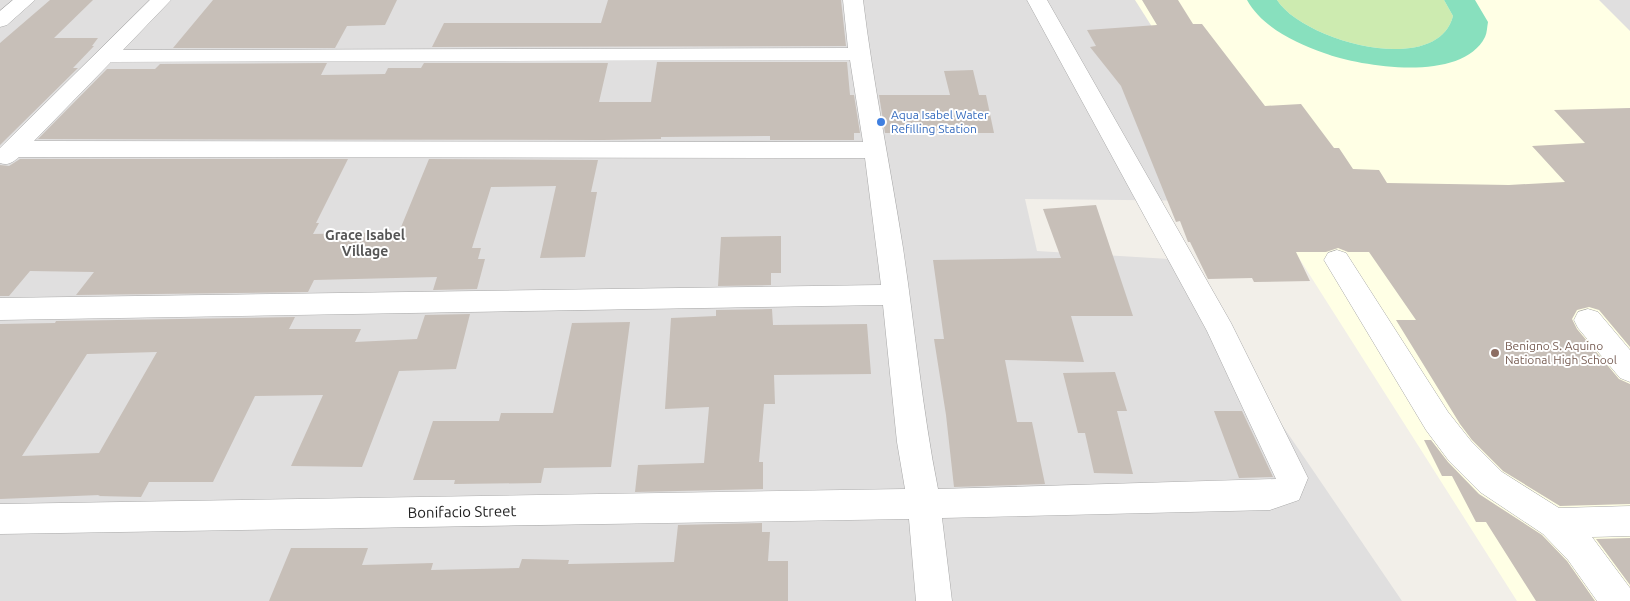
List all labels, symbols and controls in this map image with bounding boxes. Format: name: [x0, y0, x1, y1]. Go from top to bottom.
place label: Aqua Isabel Water Refilling Station: [891, 108, 989, 135]
marker: Aqua Isabel Water Refilling Station: [875, 116, 887, 128]
district label: Grace Isabel Village: [325, 227, 405, 259]
place label: Benigno S. Aquino National High School: [1505, 339, 1617, 366]
marker: Benigno S. Aquino National High School: [1489, 347, 1501, 359]
street label: Bonifacio Street: [408, 502, 517, 521]

